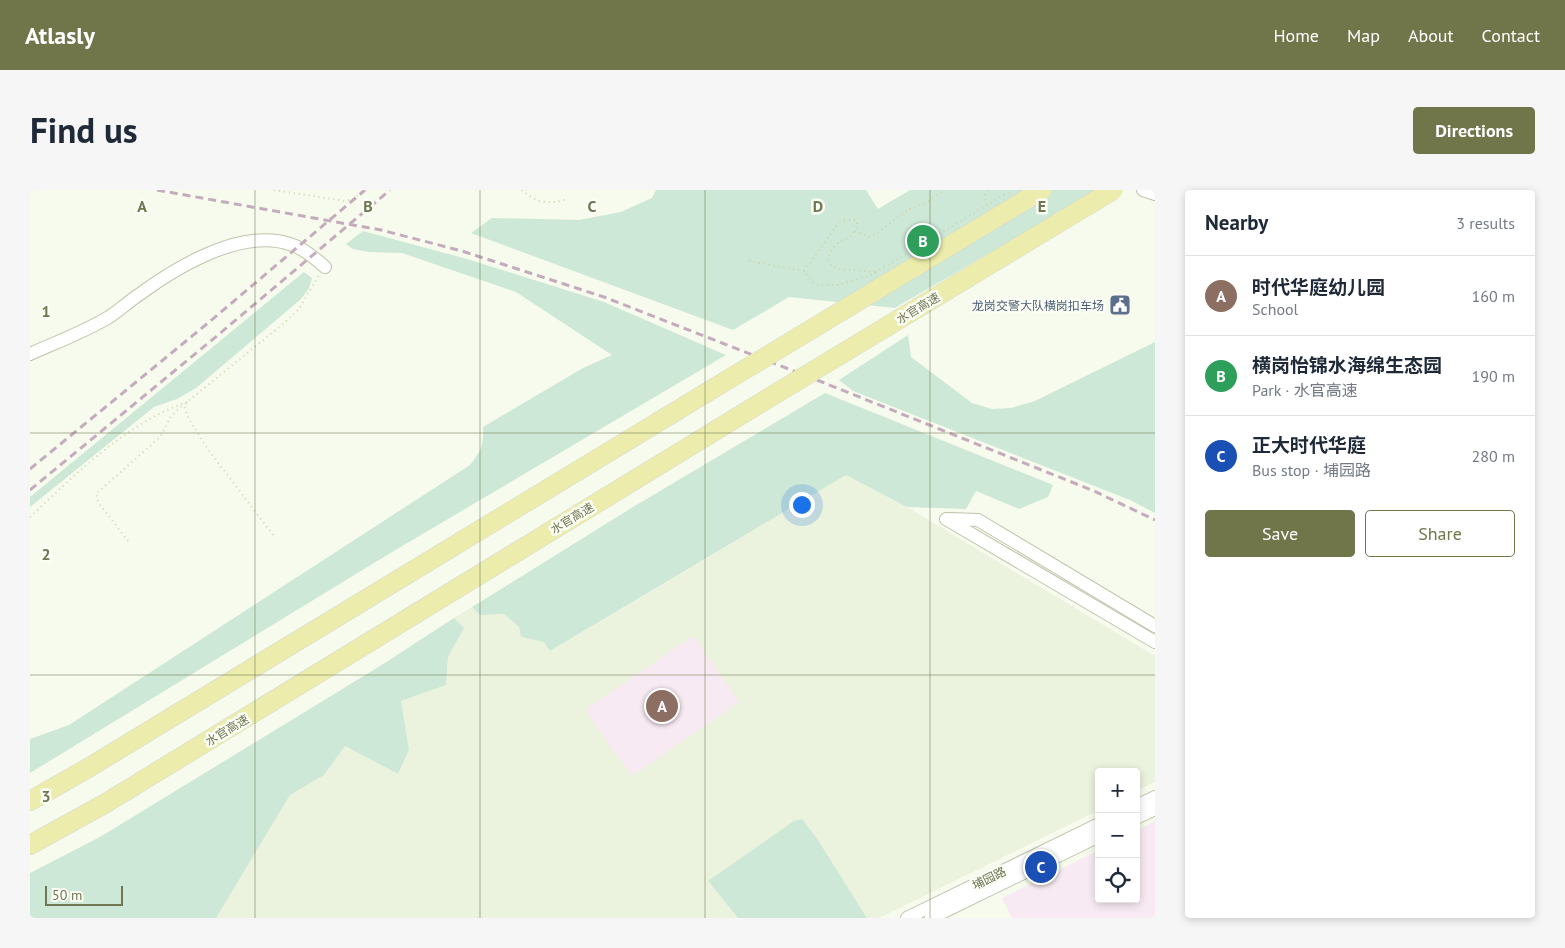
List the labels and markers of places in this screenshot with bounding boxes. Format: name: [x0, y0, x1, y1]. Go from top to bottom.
pin: B: [907, 222, 939, 260]
public building icon: 龙岗交警大队横岗扣车场: [1108, 293, 1132, 317]
place label: 龙岗交警大队横岗扣车场: [972, 298, 1104, 313]
pin: A: [646, 687, 678, 725]
pin: C: [1025, 848, 1057, 886]

